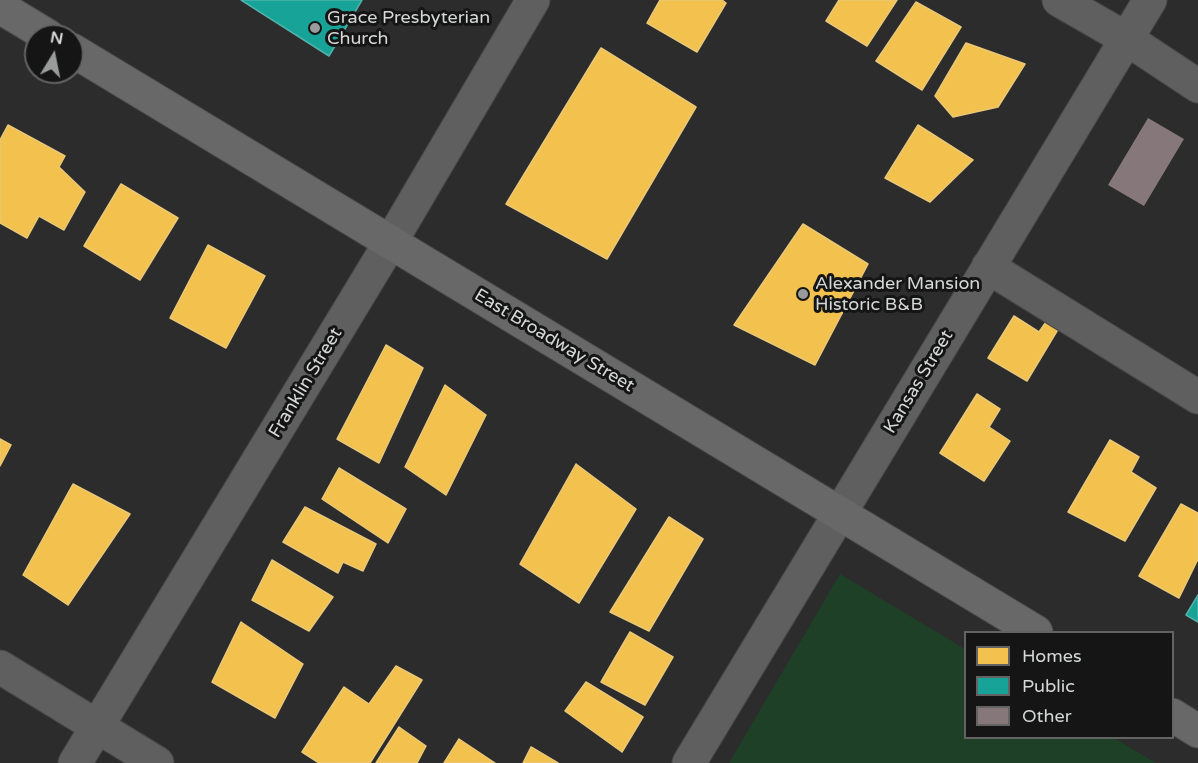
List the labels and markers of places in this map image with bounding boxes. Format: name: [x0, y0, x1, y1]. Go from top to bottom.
place label: Grace Presbyterian Church: [327, 7, 490, 50]
marker: Grace Presbyterian Church: [308, 21, 322, 35]
place label: Alexander Mansion Historic B&B: [815, 273, 980, 316]
marker: Alexander Mansion Historic B&B: [796, 287, 810, 301]

